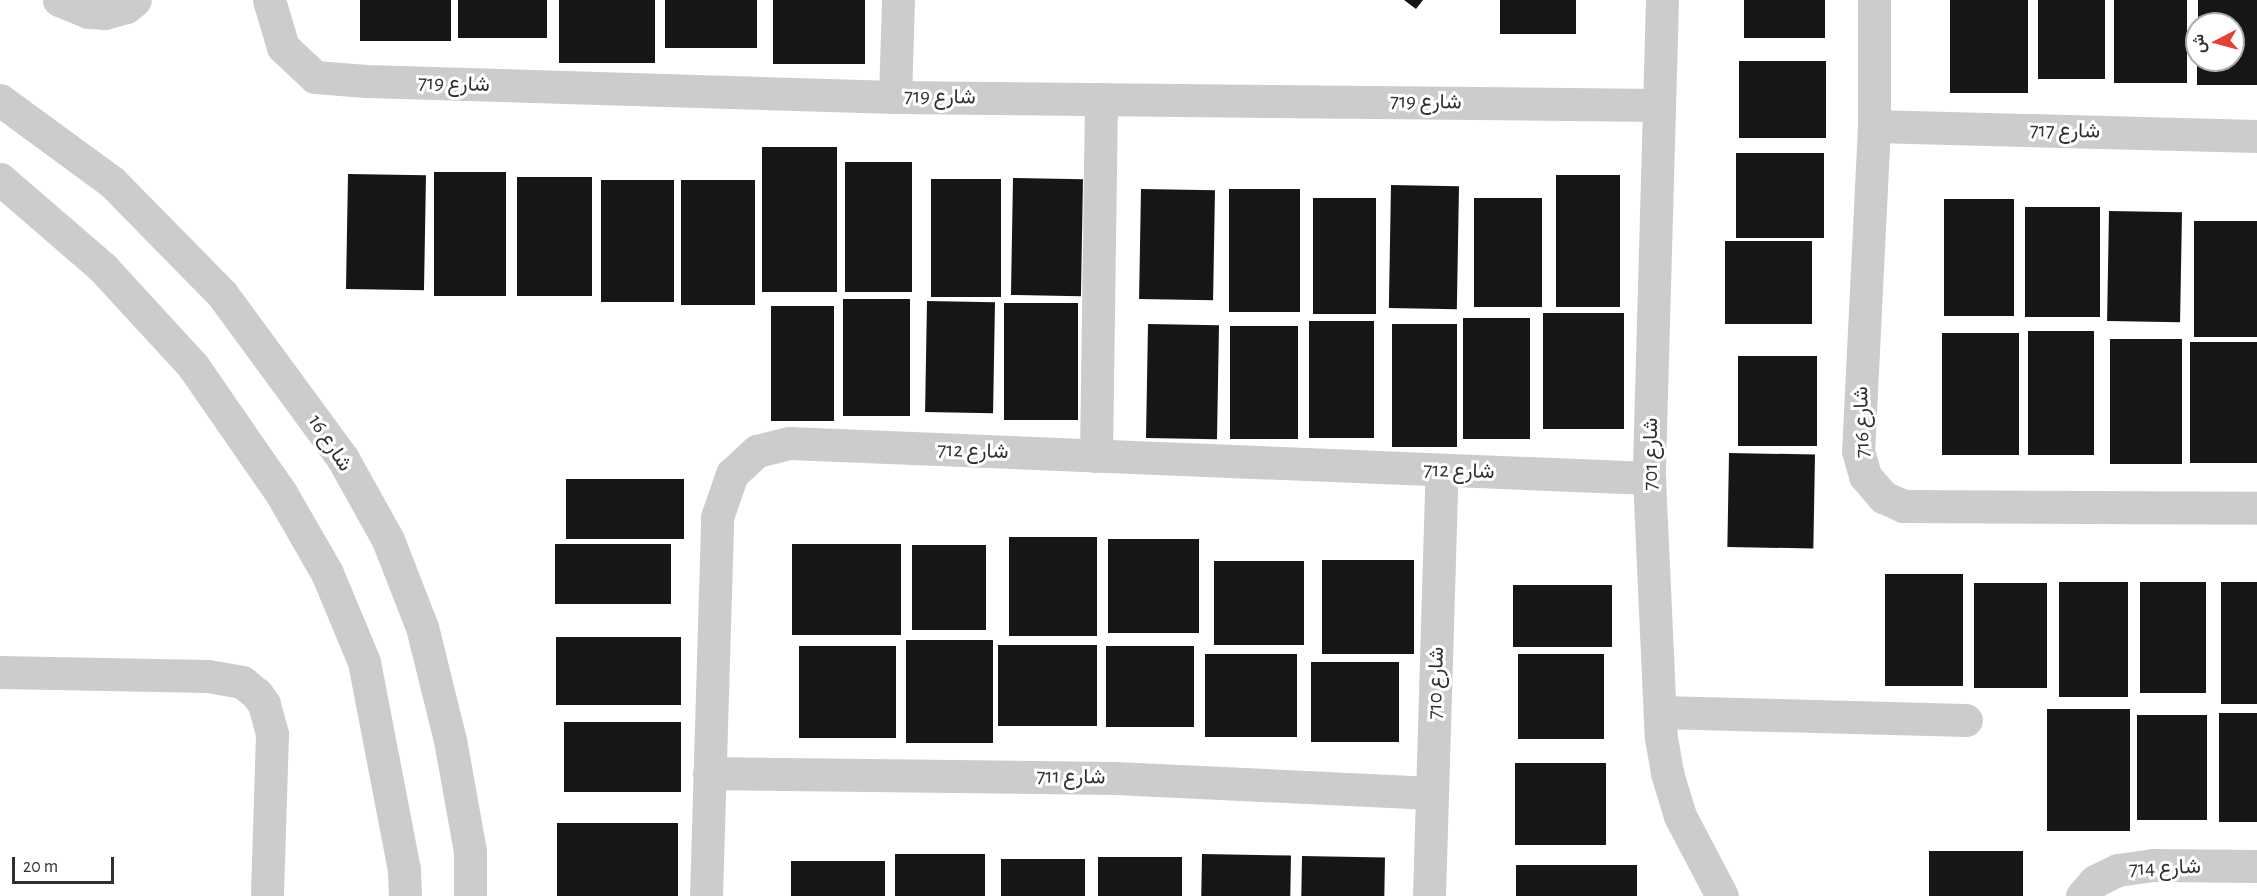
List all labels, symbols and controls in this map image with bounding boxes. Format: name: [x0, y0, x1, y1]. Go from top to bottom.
north arrow: [2185, 12, 2245, 72]
text: ش: [2190, 33, 2208, 54]
street label: شارع 719: [418, 70, 490, 98]
street label: شارع 719: [904, 84, 976, 110]
street label: شارع 719: [1390, 89, 1462, 115]
street label: شارع 717: [2030, 118, 2100, 144]
street label: شارع 716: [1849, 386, 1875, 458]
street label: شارع 16: [302, 410, 358, 476]
street label: شارع 701: [1638, 418, 1664, 490]
street label: شارع 712: [937, 437, 1009, 465]
street label: شارع 712: [1423, 457, 1495, 485]
street label: شارع 710: [1422, 646, 1450, 720]
street label: شارع 711: [1036, 764, 1106, 790]
scale bar: [15, 845, 117, 883]
street label: شارع 714: [2129, 854, 2201, 882]
text: 20 m: [23, 858, 58, 876]

